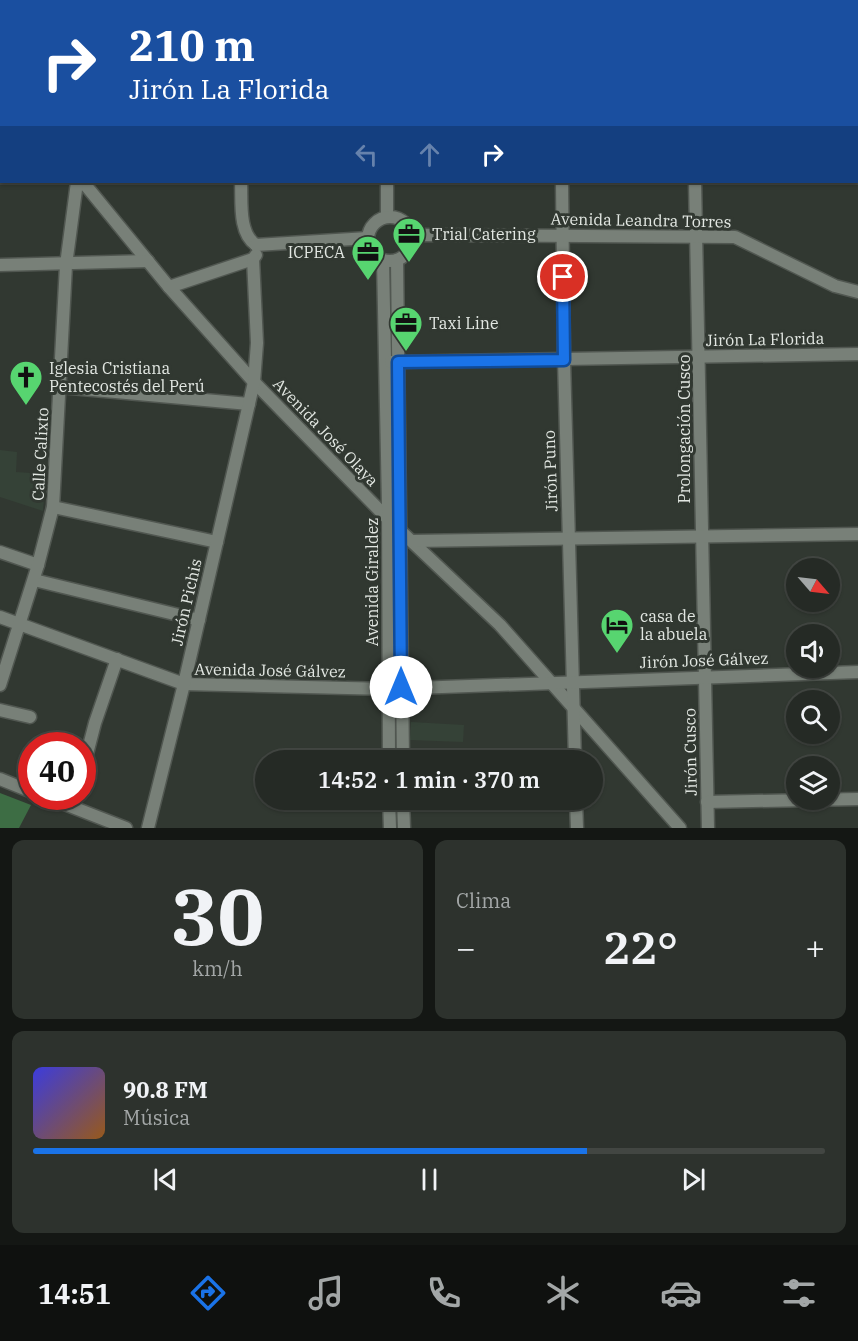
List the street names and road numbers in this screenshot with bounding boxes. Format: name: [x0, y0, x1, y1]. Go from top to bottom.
street label: Avenida Leandra Torres: [550, 208, 732, 232]
street label: Jirón La Florida: [705, 328, 825, 350]
street label: Prolongación Cusco: [674, 355, 694, 503]
street label: Avenida José Olaya: [269, 374, 383, 491]
street label: Calle Calixto: [28, 407, 52, 501]
street label: Jirón Puno: [539, 430, 561, 512]
street label: Avenida Giraldez: [362, 518, 382, 646]
street label: Jirón Pichis: [166, 557, 206, 647]
street label: Jirón José Gálvez: [639, 648, 769, 672]
street label: Avenida José Gálvez: [194, 659, 346, 681]
street label: Jirón Cusco: [679, 708, 701, 796]

